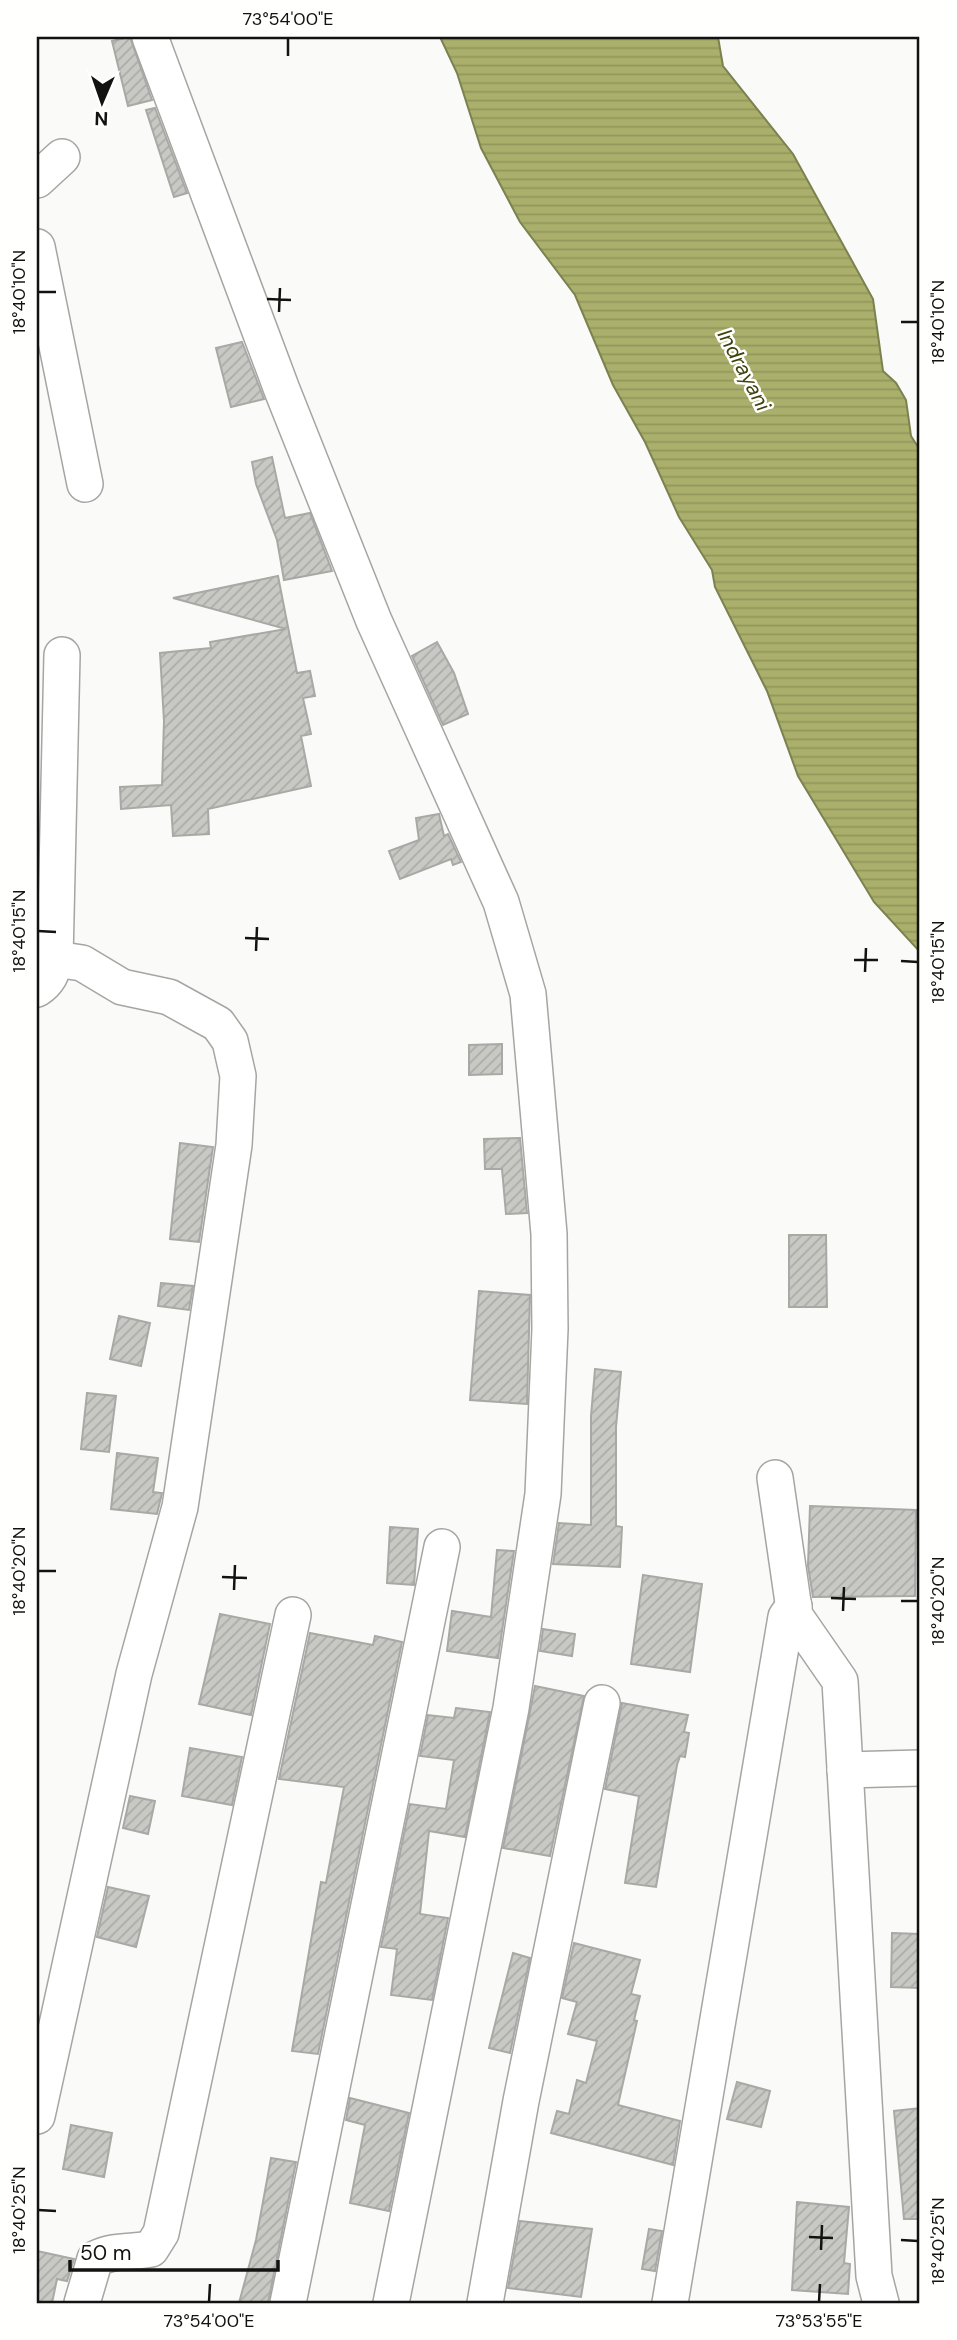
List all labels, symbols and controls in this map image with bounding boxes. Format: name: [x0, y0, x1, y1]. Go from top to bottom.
text: 73°54'00"E: [243, 7, 333, 31]
north arrow: [66, 66, 136, 136]
text: N: [94, 106, 109, 131]
text: 18°40'10"N: [7, 250, 31, 334]
text: 18°40'10"N: [926, 280, 950, 364]
water label: Indrayani: [711, 324, 778, 417]
text: 18°40'15"N: [7, 890, 31, 972]
text: 18°40'15"N: [926, 921, 950, 1003]
text: 18°40'20"N: [7, 1526, 31, 1616]
text: 18°40'20"N: [926, 1556, 950, 1646]
text: 18°40'25"N: [7, 2166, 31, 2254]
text: 18°40'25"N: [926, 2197, 950, 2285]
scale bar: [70, 2228, 278, 2272]
text: 50 m: [80, 2239, 131, 2267]
text: 73°54'00"E: [164, 2309, 254, 2333]
text: 73°53'55"E: [776, 2309, 862, 2333]

